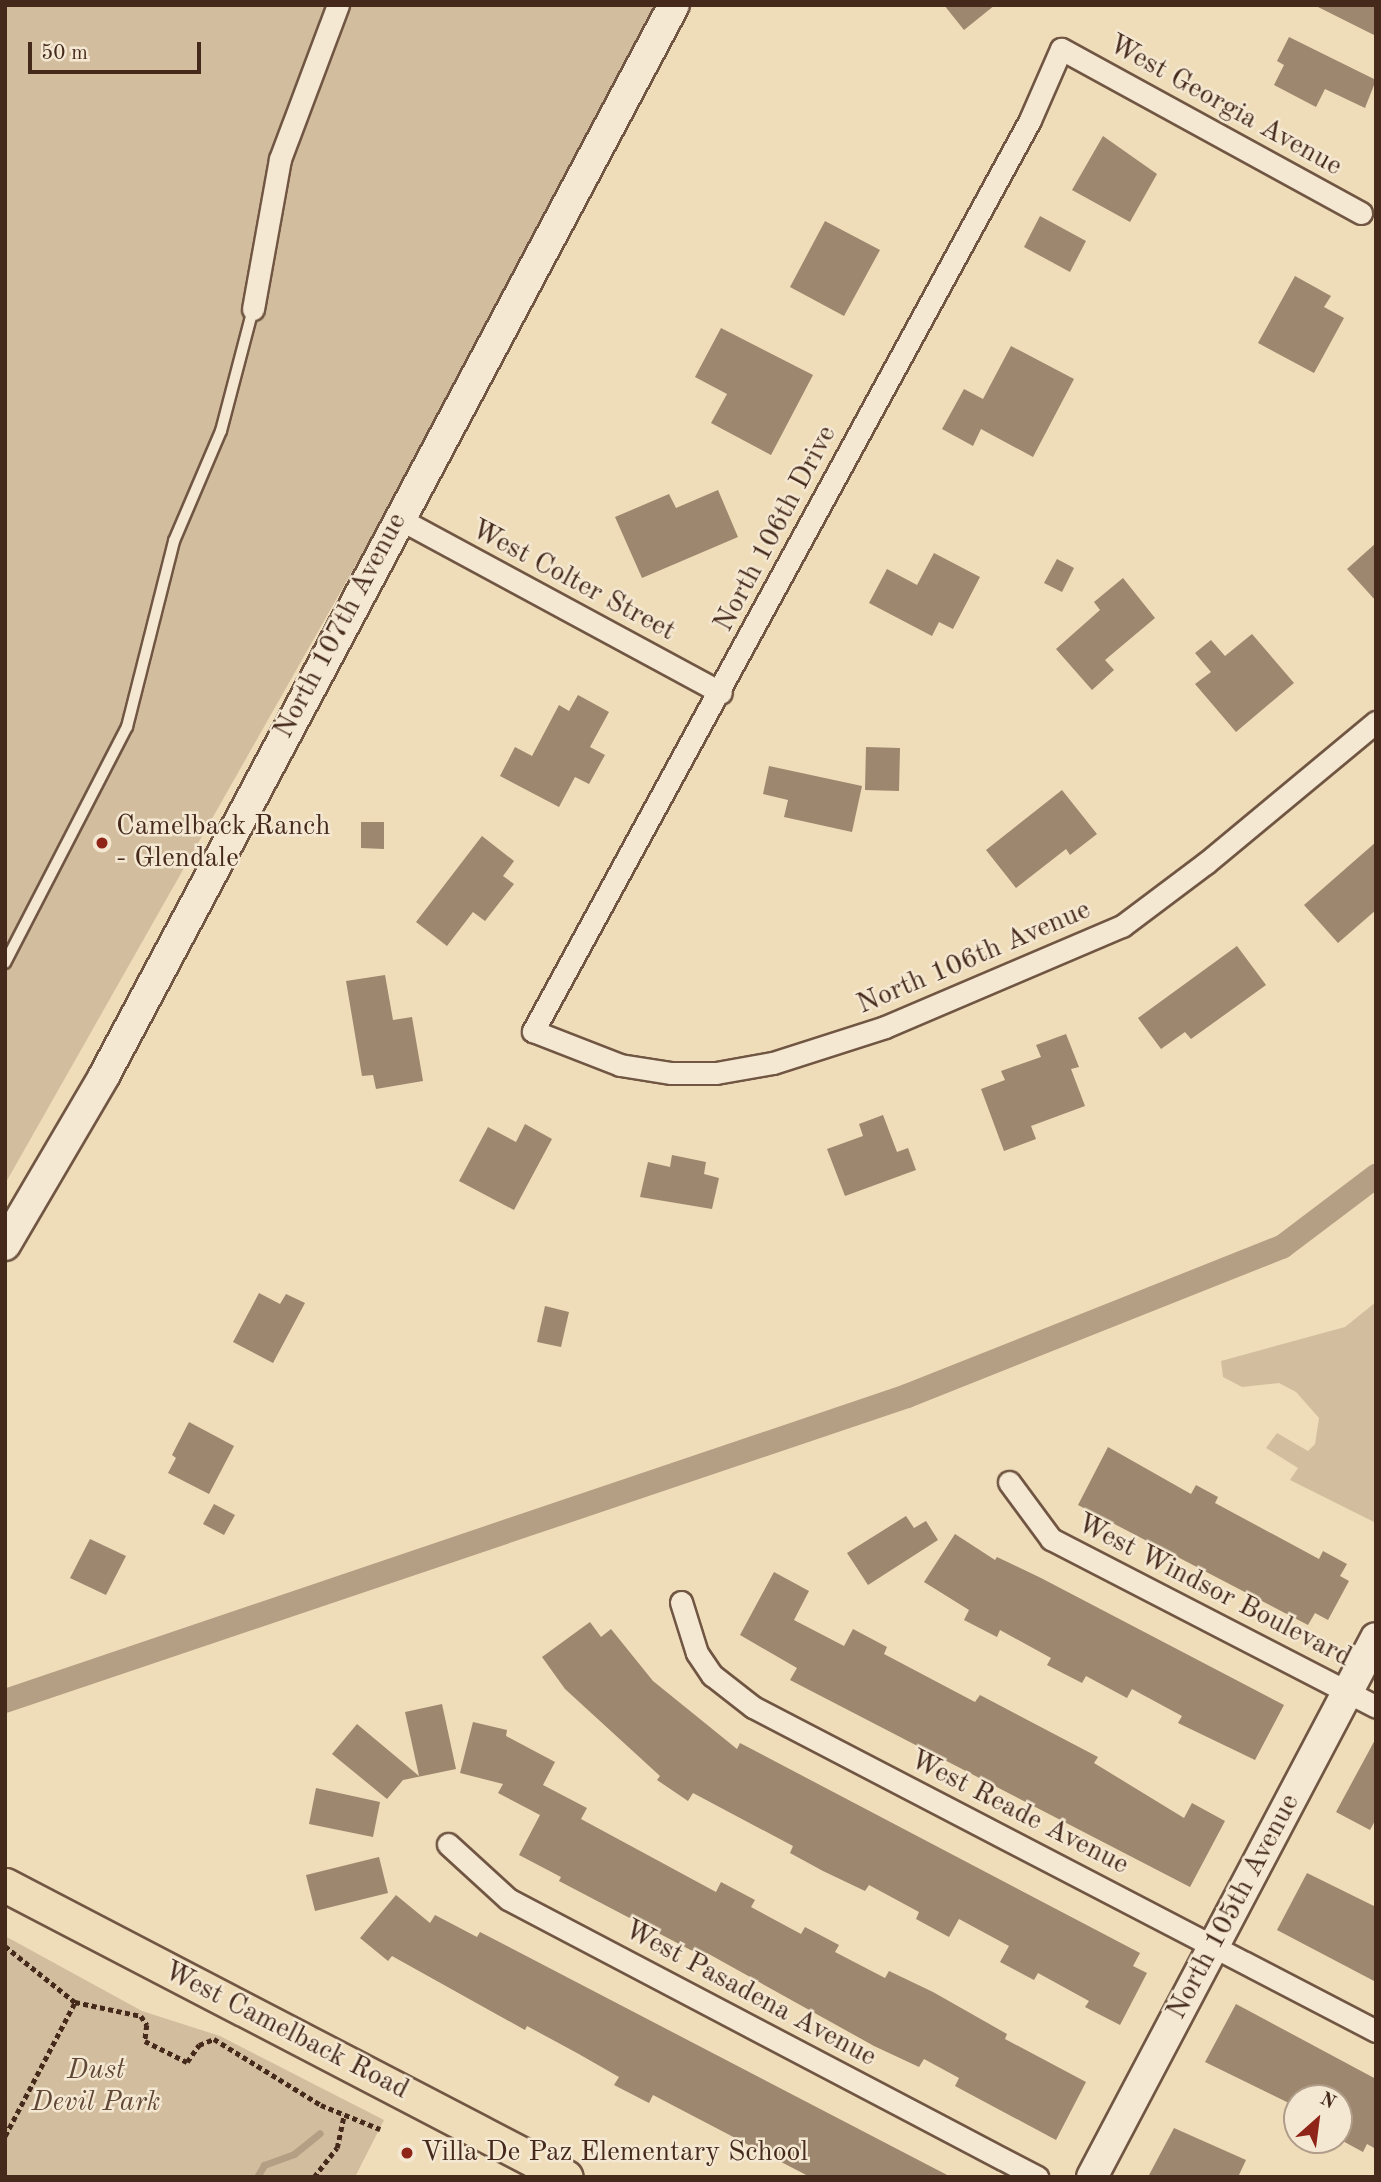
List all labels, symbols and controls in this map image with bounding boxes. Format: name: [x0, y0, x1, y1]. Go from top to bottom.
scale bar: [32, 28, 205, 72]
street label: West Georgia Avenue: [1102, 28, 1348, 184]
text: 50 m: [41, 43, 88, 64]
street label: North 106th Drive: [707, 420, 845, 638]
street label: North 107th Avenue: [267, 508, 415, 744]
street label: West Colter Street: [465, 513, 681, 649]
place label: Camelback Ranch - Glendale: [116, 810, 330, 876]
marker: Camelback Ranch - Glendale: [94, 835, 110, 851]
street label: North 106th Avenue: [852, 894, 1096, 1022]
street label: West Windsor Boulevard: [1071, 1507, 1357, 1675]
street label: West Reade Avenue: [904, 1743, 1134, 1883]
street label: North 105th Avenue: [1160, 1789, 1308, 2025]
street label: West Pasadena Avenue: [618, 1913, 882, 2075]
street label: West Camelback Road: [158, 1955, 414, 2107]
park label: Dust Devil Park: [32, 2054, 160, 2120]
north arrow: [1283, 2084, 1353, 2154]
text: N: [1316, 2090, 1338, 2114]
place label: Villa De Paz Elementary School: [421, 2136, 808, 2170]
marker: Villa De Paz Elementary School: [399, 2145, 415, 2161]

